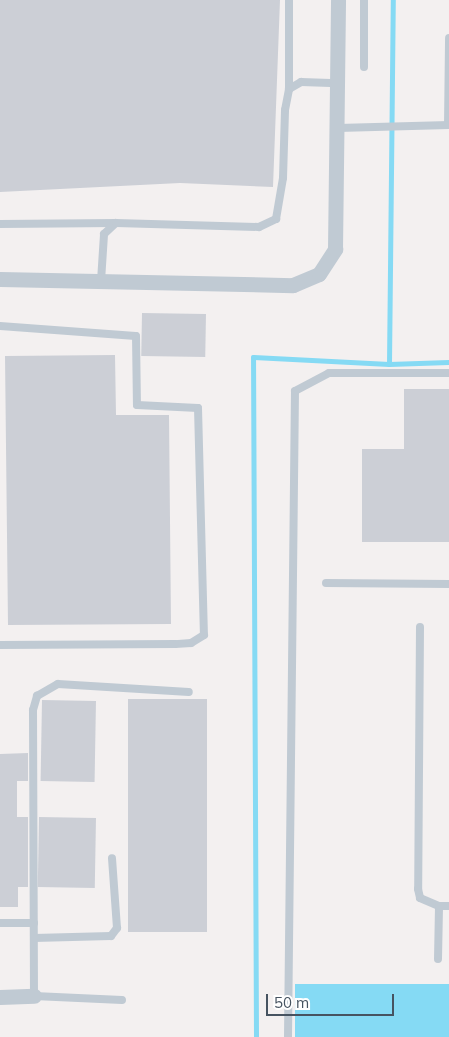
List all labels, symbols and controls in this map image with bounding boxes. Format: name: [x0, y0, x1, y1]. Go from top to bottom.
scale bar: [269, 984, 396, 1016]
text: 50 m: [274, 993, 309, 1012]

